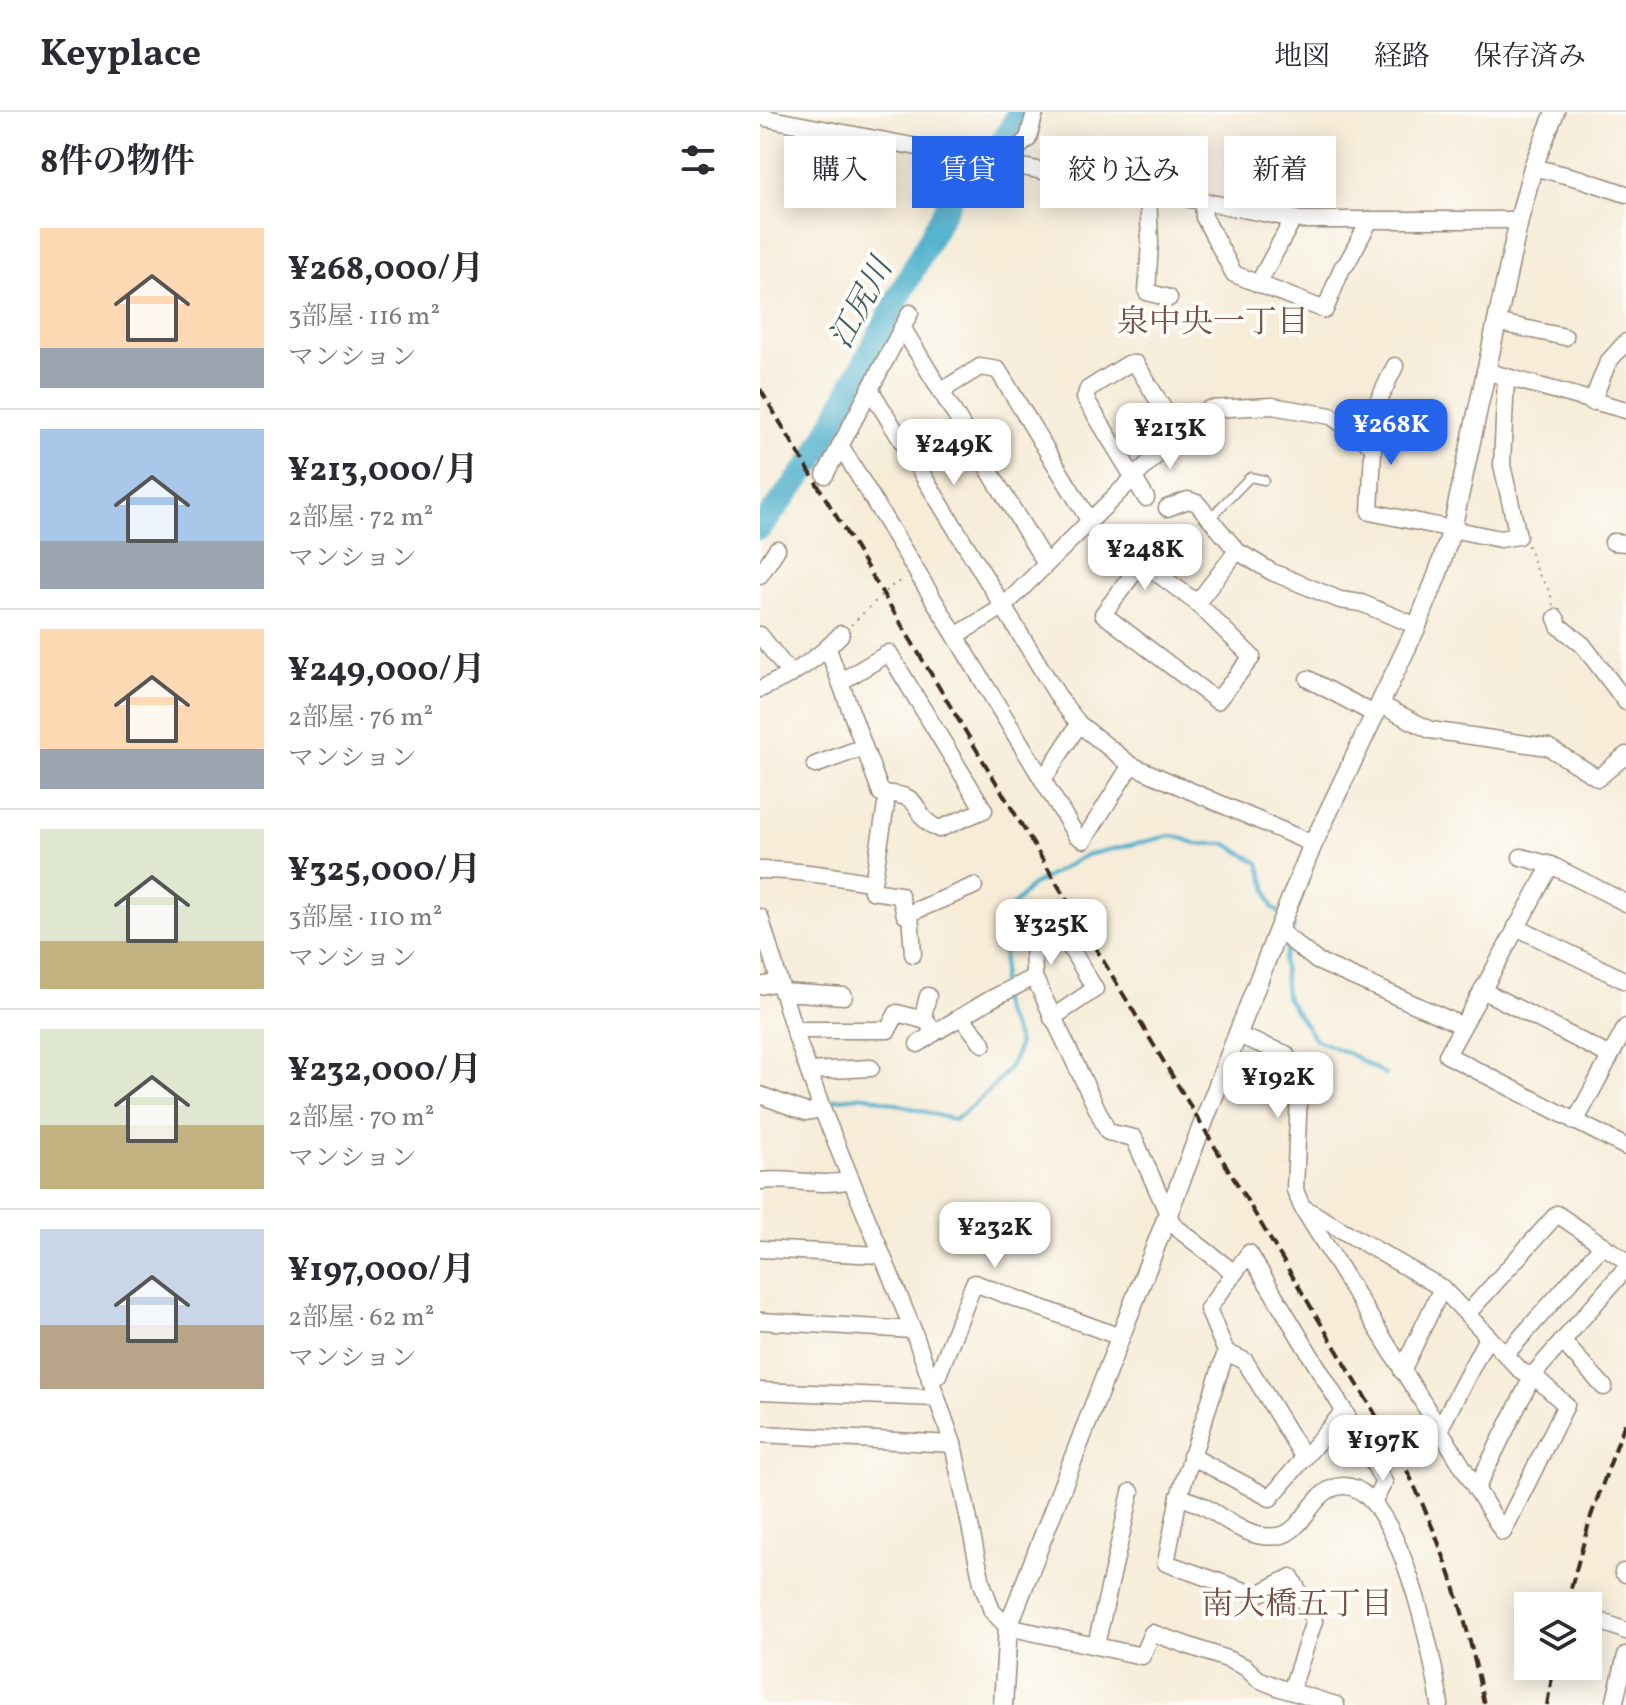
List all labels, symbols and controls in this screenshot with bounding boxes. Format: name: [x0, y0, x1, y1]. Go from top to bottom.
text: Keyplace: [40, 29, 201, 82]
text: 地図: [1274, 38, 1330, 77]
text: 経路: [1374, 38, 1430, 77]
text: 保存済み: [1474, 38, 1586, 77]
chip: 購入: [784, 136, 896, 208]
chip: 賃貸: [912, 136, 1024, 208]
chip: 絞り込み: [1040, 136, 1208, 208]
chip: 新着: [1224, 136, 1336, 208]
icon: filters: [676, 138, 720, 182]
text: 8件の物件: [40, 140, 195, 187]
text: ¥268,000/月: [288, 247, 484, 294]
water label: 江尻川: [821, 249, 906, 357]
icon: home: [104, 260, 200, 356]
text: 3部屋 · 116 m²: [288, 299, 440, 335]
district label: 泉中央一丁目: [1117, 302, 1309, 346]
text: マンション: [288, 340, 417, 376]
pin: ¥268K: [1335, 399, 1447, 467]
pin: ¥213K: [1114, 403, 1226, 471]
text: ¥268K: [1352, 407, 1430, 443]
text: ¥213K: [1134, 411, 1206, 447]
pin: ¥249K: [898, 419, 1010, 487]
text: ¥249K: [915, 427, 993, 463]
text: ¥213,000/月: [288, 448, 479, 495]
icon: home: [104, 461, 200, 557]
text: 2部屋 · 72 m²: [288, 500, 433, 536]
pin: ¥248K: [1089, 524, 1201, 592]
text: ¥248K: [1106, 532, 1184, 568]
text: マンション: [288, 541, 417, 577]
text: ¥249,000/月: [288, 648, 486, 695]
icon: home: [104, 661, 200, 757]
text: 2部屋 · 76 m²: [288, 700, 433, 736]
text: マンション: [288, 741, 417, 777]
text: ¥325,000/月: [288, 848, 481, 895]
icon: home: [104, 861, 200, 957]
pin: ¥325K: [995, 899, 1107, 967]
text: 3部屋 · 110 m²: [288, 900, 442, 936]
text: ¥325K: [1014, 907, 1088, 943]
text: マンション: [288, 941, 417, 977]
text: ¥232,000/月: [288, 1048, 482, 1095]
pin: ¥192K: [1222, 1052, 1334, 1120]
text: ¥192K: [1241, 1060, 1315, 1096]
icon: home: [104, 1061, 200, 1157]
text: 2部屋 · 70 m²: [288, 1100, 434, 1136]
text: マンション: [288, 1141, 417, 1177]
pin: ¥232K: [939, 1202, 1051, 1270]
text: ¥232K: [957, 1210, 1033, 1246]
text: ¥197,000/月: [288, 1248, 475, 1295]
icon: home: [104, 1261, 200, 1357]
text: 2部屋 · 62 m²: [288, 1300, 434, 1336]
text: マンション: [288, 1341, 417, 1377]
pin: ¥197K: [1327, 1415, 1439, 1483]
text: ¥197K: [1347, 1423, 1419, 1459]
district label: 南大橋五丁目: [1201, 1584, 1393, 1628]
map controls: [1514, 1592, 1602, 1680]
button: layers: [1514, 1592, 1602, 1680]

